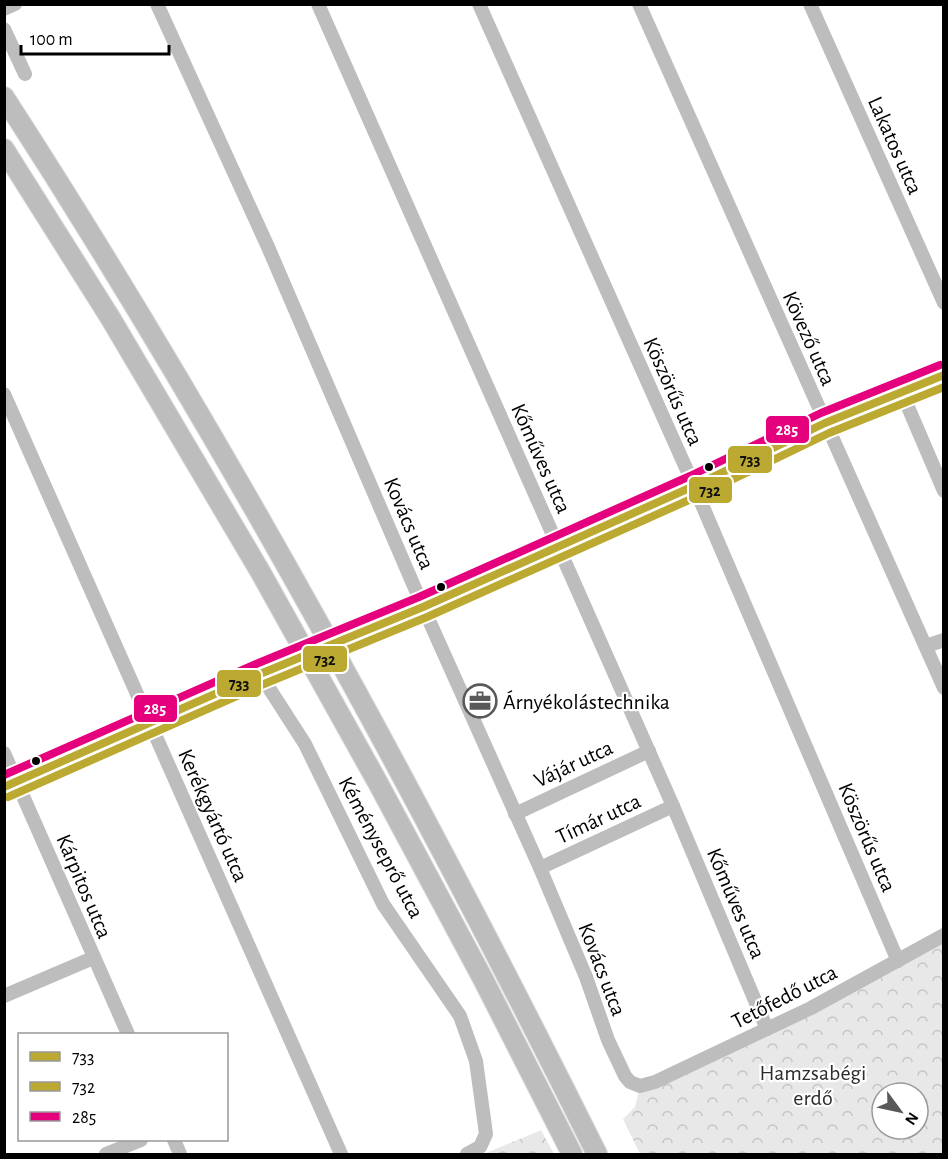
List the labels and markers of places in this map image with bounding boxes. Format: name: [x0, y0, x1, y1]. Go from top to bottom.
unlabelled marker: [703, 461, 715, 473]
unlabelled marker: [435, 581, 447, 593]
office icon: Árnyékolástechnika: [462, 683, 498, 719]
place label: Árnyékolástechnika: [503, 690, 670, 713]
unlabelled marker: [30, 755, 42, 767]

